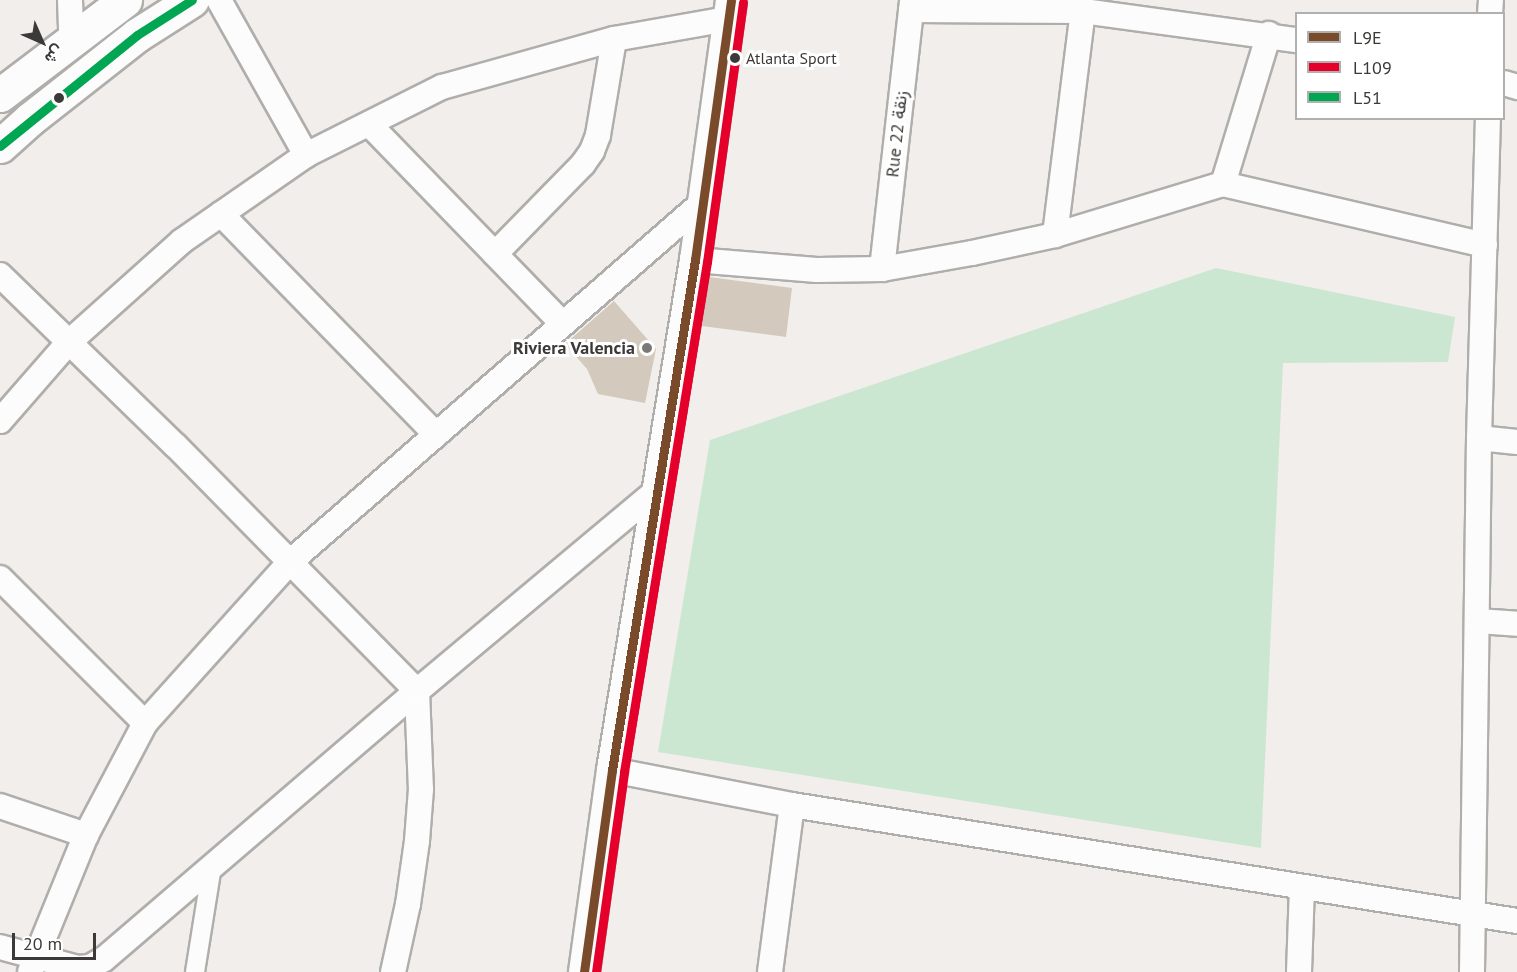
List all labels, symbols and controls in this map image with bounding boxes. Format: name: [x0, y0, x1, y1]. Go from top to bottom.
north arrow: [12, 12, 72, 72]
legend: [1295, 12, 1505, 120]
text: L9E: [1353, 26, 1382, 49]
text: ش: [41, 41, 69, 69]
place label: Atlanta Sport: [746, 48, 837, 68]
marker: Atlanta Sport: [729, 52, 741, 64]
text: L109: [1353, 56, 1392, 79]
text: L51: [1353, 86, 1382, 109]
street label: Rue 22 زنقة: [882, 90, 912, 178]
unlabelled marker: [53, 92, 65, 104]
place label: Riviera Valencia: [512, 337, 635, 359]
marker: Riviera Valencia: [640, 341, 654, 355]
scale bar: [15, 921, 99, 959]
text: 20 m: [23, 932, 62, 955]

